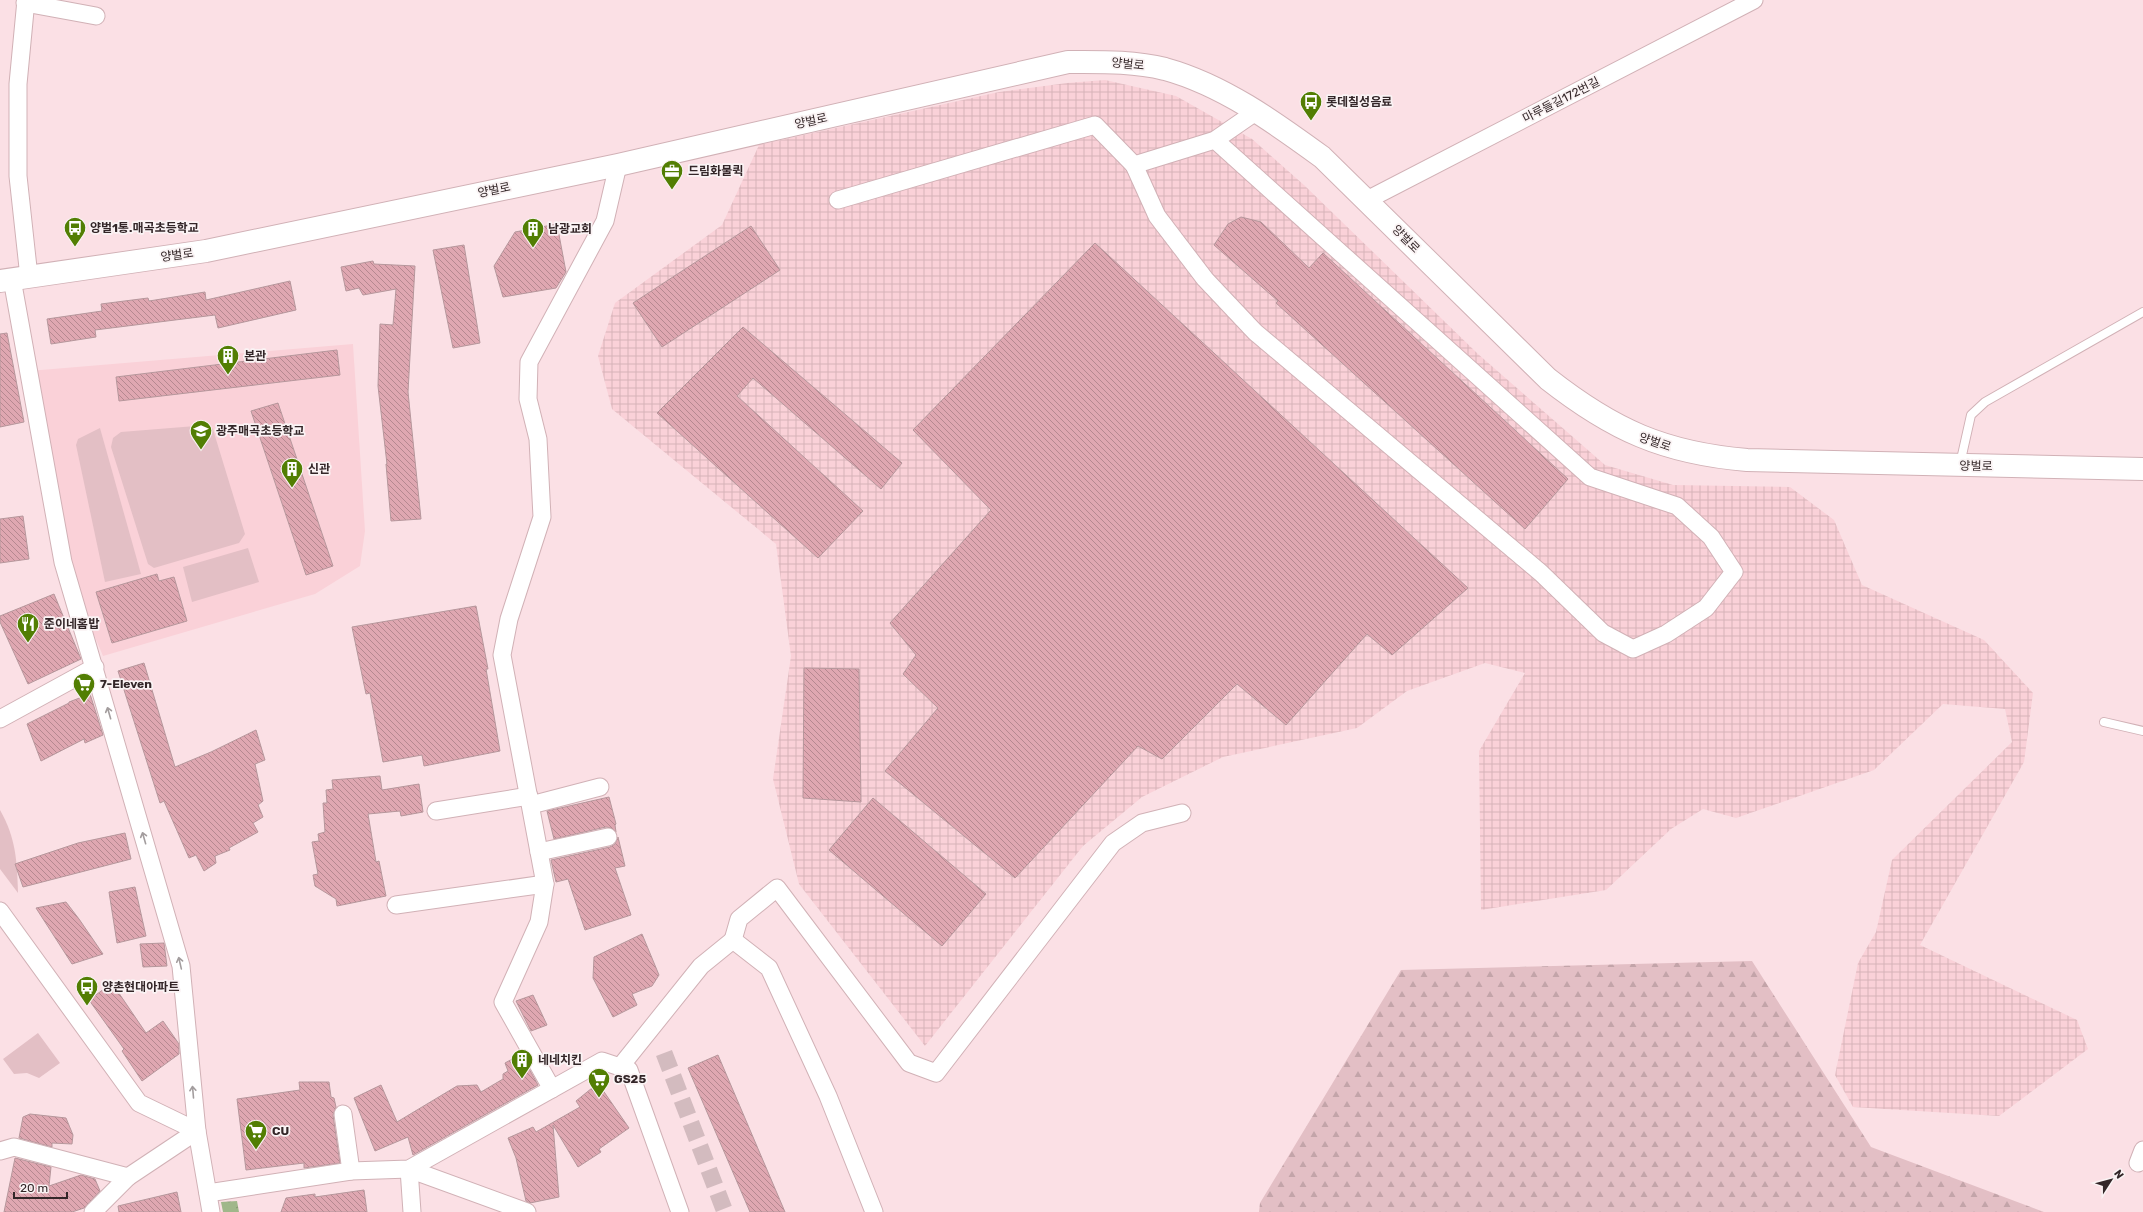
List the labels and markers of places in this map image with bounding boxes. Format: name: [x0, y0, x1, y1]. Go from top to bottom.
bus stop icon: 롯데칠성음료: [1298, 89, 1324, 122]
place label: 롯데칠성음료: [1326, 95, 1392, 109]
office icon: 드림화물퀵: [659, 158, 685, 191]
place label: 드림화물퀵: [688, 164, 743, 178]
bus stop icon: 양벌1통.매곡초등학교: [62, 215, 88, 248]
building icon: 남광교회: [520, 216, 546, 249]
place label: 양벌1통.매곡초등학교: [90, 221, 199, 235]
place label: 남광교회: [548, 222, 592, 236]
building icon: 본관: [215, 343, 241, 376]
place label: 본관: [244, 349, 266, 363]
school or university icon: 광주매곡초등학교: [188, 418, 214, 451]
place label: 광주매곡초등학교: [216, 424, 304, 438]
building icon: 신관: [279, 456, 305, 489]
place label: 신관: [308, 462, 330, 476]
restaurant icon: 준이네홈밥: [15, 611, 41, 644]
place label: 준이네홈밥: [44, 617, 99, 631]
supermarket icon: 7-Eleven: [71, 671, 97, 704]
place label: 7-Eleven: [100, 677, 152, 691]
bus stop icon: 양촌현대아파트: [74, 974, 100, 1007]
place label: 양촌현대아파트: [102, 980, 179, 994]
building icon: 네네치킨: [509, 1047, 535, 1080]
place label: 네네치킨: [538, 1053, 582, 1067]
supermarket icon: GS25: [586, 1066, 612, 1099]
place label: GS25: [614, 1072, 646, 1086]
supermarket icon: CU: [243, 1118, 269, 1151]
place label: CU: [272, 1124, 289, 1138]

